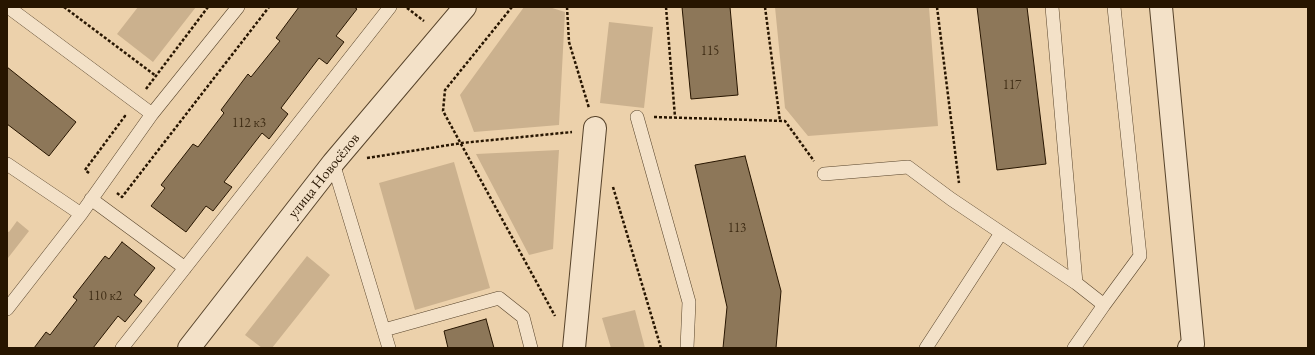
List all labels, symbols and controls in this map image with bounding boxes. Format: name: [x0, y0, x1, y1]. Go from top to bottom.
house number: 115: [701, 43, 719, 59]
house number: 117: [1003, 77, 1021, 93]
house number: 112 к3: [232, 115, 266, 131]
street label: улица Новосёлов: [284, 130, 364, 222]
house number: 113: [728, 220, 746, 236]
house number: 110 к2: [88, 288, 122, 304]

